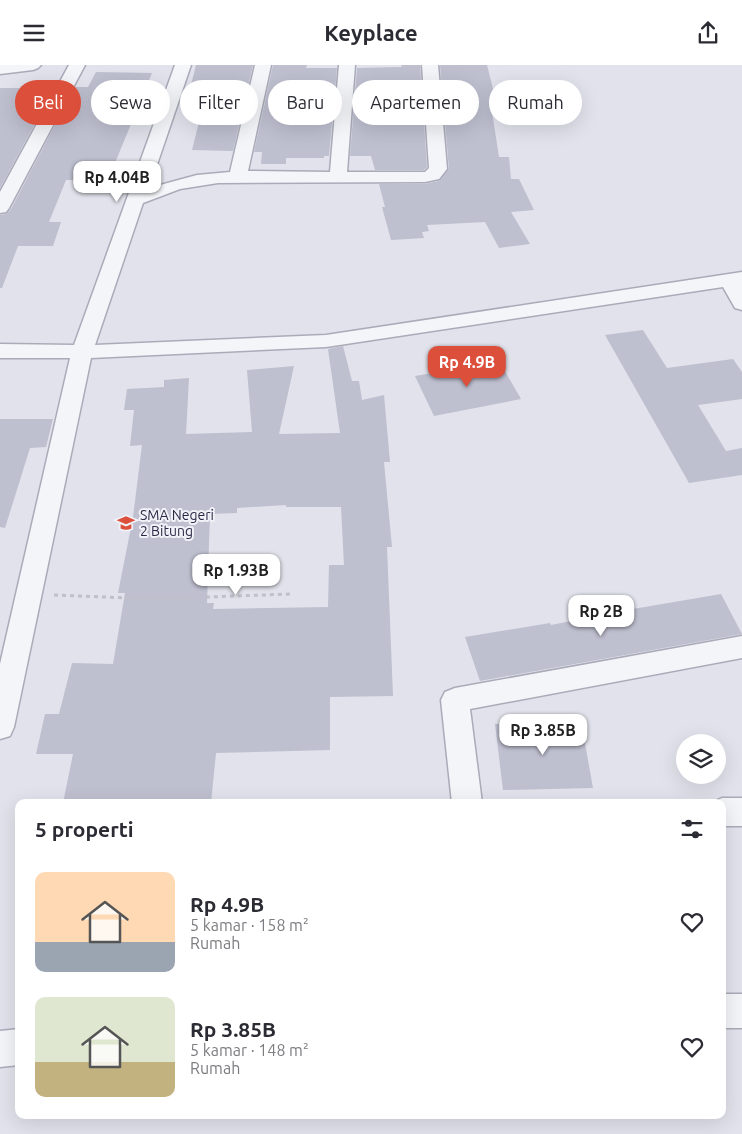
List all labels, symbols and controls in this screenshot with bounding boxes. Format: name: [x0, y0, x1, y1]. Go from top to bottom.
icon: menu: [20, 19, 48, 47]
icon: share: [694, 19, 722, 47]
text: Keyplace: [324, 20, 418, 45]
chip: Beli: [15, 80, 81, 125]
chip: Sewa: [91, 80, 170, 125]
chip: Filter: [180, 80, 258, 125]
chip: Baru: [268, 80, 342, 125]
chip: Apartemen: [352, 80, 479, 125]
chip: Rumah: [489, 80, 582, 125]
pin: Rp 4.04B: [65, 161, 169, 203]
text: Rp 4.04B: [84, 168, 150, 186]
pin: Rp 4.9B: [421, 345, 513, 388]
text: Rp 4.9B: [439, 353, 495, 371]
place label: SMA Negeri 2 Bitung: [140, 507, 214, 539]
school or university icon: SMA Negeri 2 Bitung: [116, 513, 136, 533]
pin: Rp 1.93B: [184, 553, 288, 596]
text: Rp 1.93B: [203, 561, 269, 579]
pin: Rp 2B: [566, 595, 636, 637]
text: Rp 2B: [579, 602, 623, 620]
pin: Rp 3.85B: [491, 713, 595, 756]
text: Rp 3.85B: [510, 721, 576, 739]
map controls: [676, 734, 726, 784]
button: layers: [676, 734, 726, 784]
icon: filters: [678, 815, 706, 843]
text: 5 properti: [35, 817, 134, 841]
icon: home: [75, 892, 135, 952]
text: Rp 4.9B: [190, 892, 264, 916]
icon: heart: [678, 908, 706, 936]
text: 5 kamar · 158 m²: [190, 916, 309, 934]
text: Rumah: [190, 934, 240, 952]
icon: home: [75, 1017, 135, 1077]
text: Rp 3.85B: [190, 1017, 276, 1041]
icon: heart: [678, 1033, 706, 1061]
text: 5 kamar · 148 m²: [190, 1041, 309, 1059]
text: Rumah: [190, 1059, 240, 1077]

